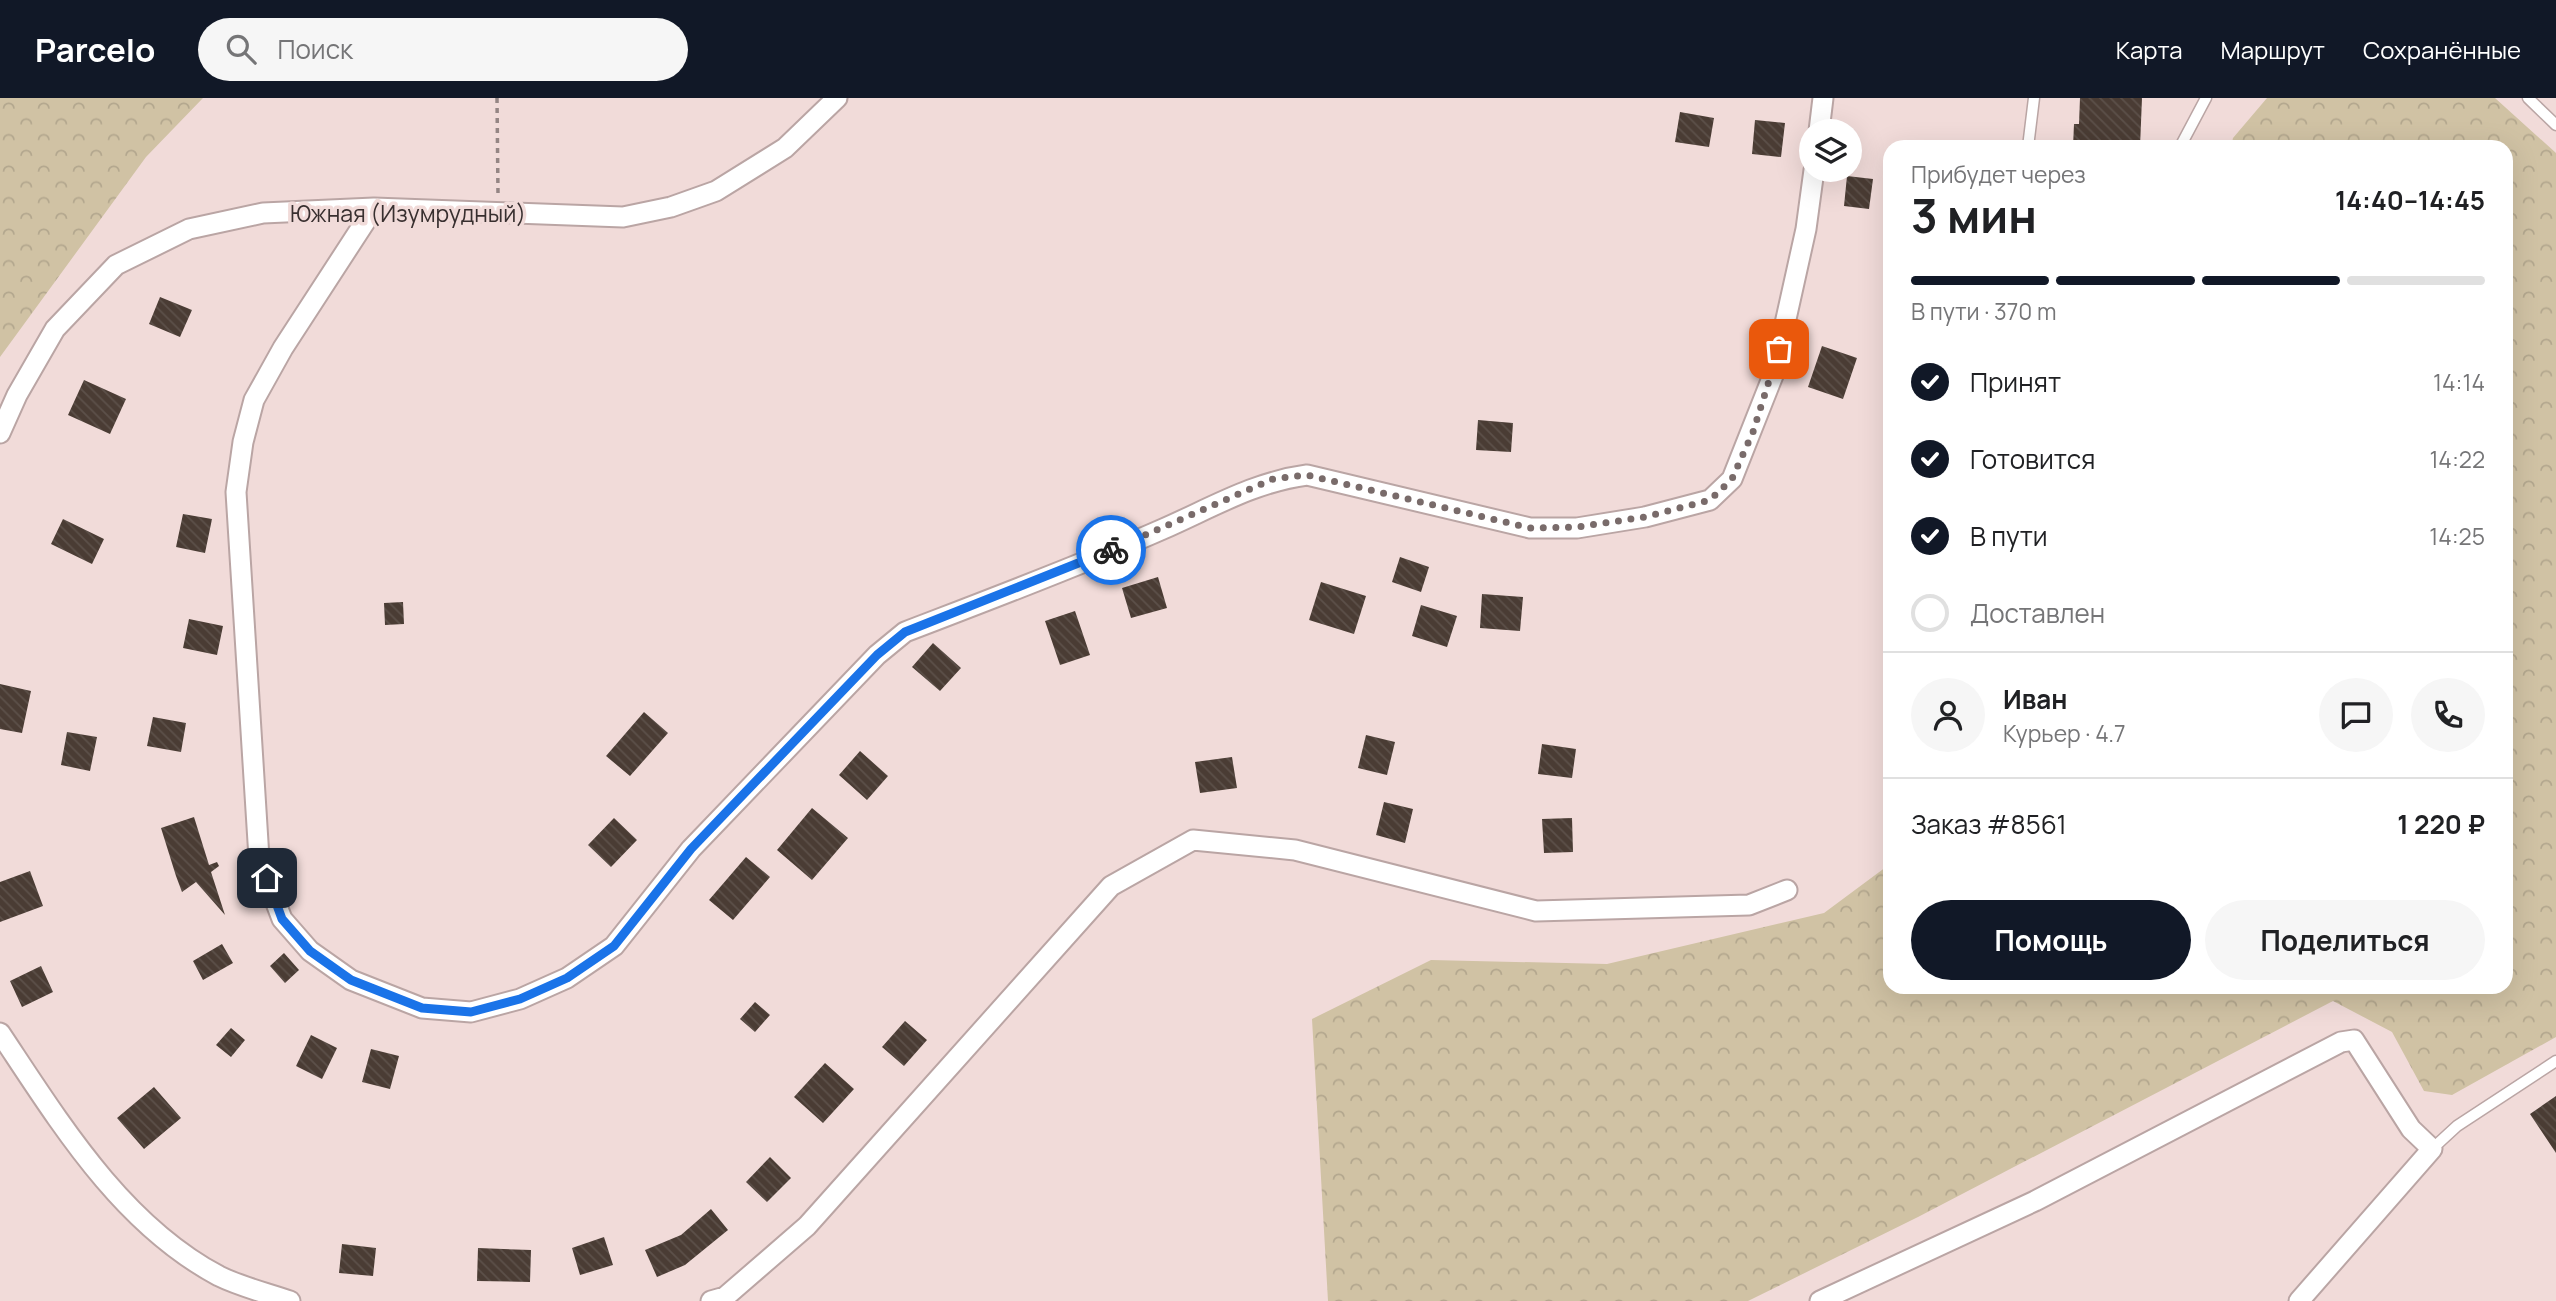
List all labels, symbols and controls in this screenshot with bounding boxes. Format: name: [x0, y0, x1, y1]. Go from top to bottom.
search box: [198, 18, 688, 81]
text: Parcelo: [35, 27, 156, 72]
icon: search: [222, 30, 260, 68]
text: Поиск: [278, 31, 353, 67]
text: Карта: [2116, 33, 2183, 66]
text: Маршрут: [2221, 33, 2325, 66]
text: Сохранённые: [2363, 33, 2521, 66]
map controls: [1799, 119, 1862, 182]
button: layers: [1799, 119, 1862, 182]
text: Прибудет через: [1911, 158, 2086, 190]
text: 14:40–14:45: [2335, 182, 2485, 218]
text: 3 мин: [1911, 184, 2037, 247]
street label: Южная (Изумрудный): [290, 197, 526, 229]
text: В пути · 370 m: [1911, 295, 2056, 327]
pin: [1749, 319, 1809, 379]
icon: bag: [1760, 330, 1798, 368]
icon: check: [1911, 363, 1949, 401]
text: Принят: [1970, 364, 2061, 400]
text: 14:14: [2433, 366, 2485, 398]
icon: check: [1911, 440, 1949, 478]
text: Готовится: [1970, 441, 2095, 477]
text: 14:22: [2429, 443, 2485, 475]
courier: [1076, 515, 1146, 585]
icon: check: [1911, 517, 1949, 555]
text: В пути: [1970, 518, 2048, 554]
text: 14:25: [2429, 520, 2485, 552]
icon: bike: [1092, 531, 1130, 569]
text: Доставлен: [1970, 595, 2105, 631]
button: person: [1911, 678, 1985, 752]
button: chat: [2319, 678, 2393, 752]
button: phone: [2411, 678, 2485, 752]
text: Иван: [2003, 681, 2067, 717]
text: Курьер · 4.7: [2003, 717, 2126, 749]
text: Заказ #8561: [1911, 806, 2067, 842]
text: 1 220 ₽: [2397, 806, 2485, 842]
pin: [237, 848, 297, 908]
icon: home: [248, 859, 286, 897]
button: Помощь: [1911, 900, 2191, 980]
button: Поделиться: [2205, 900, 2485, 980]

